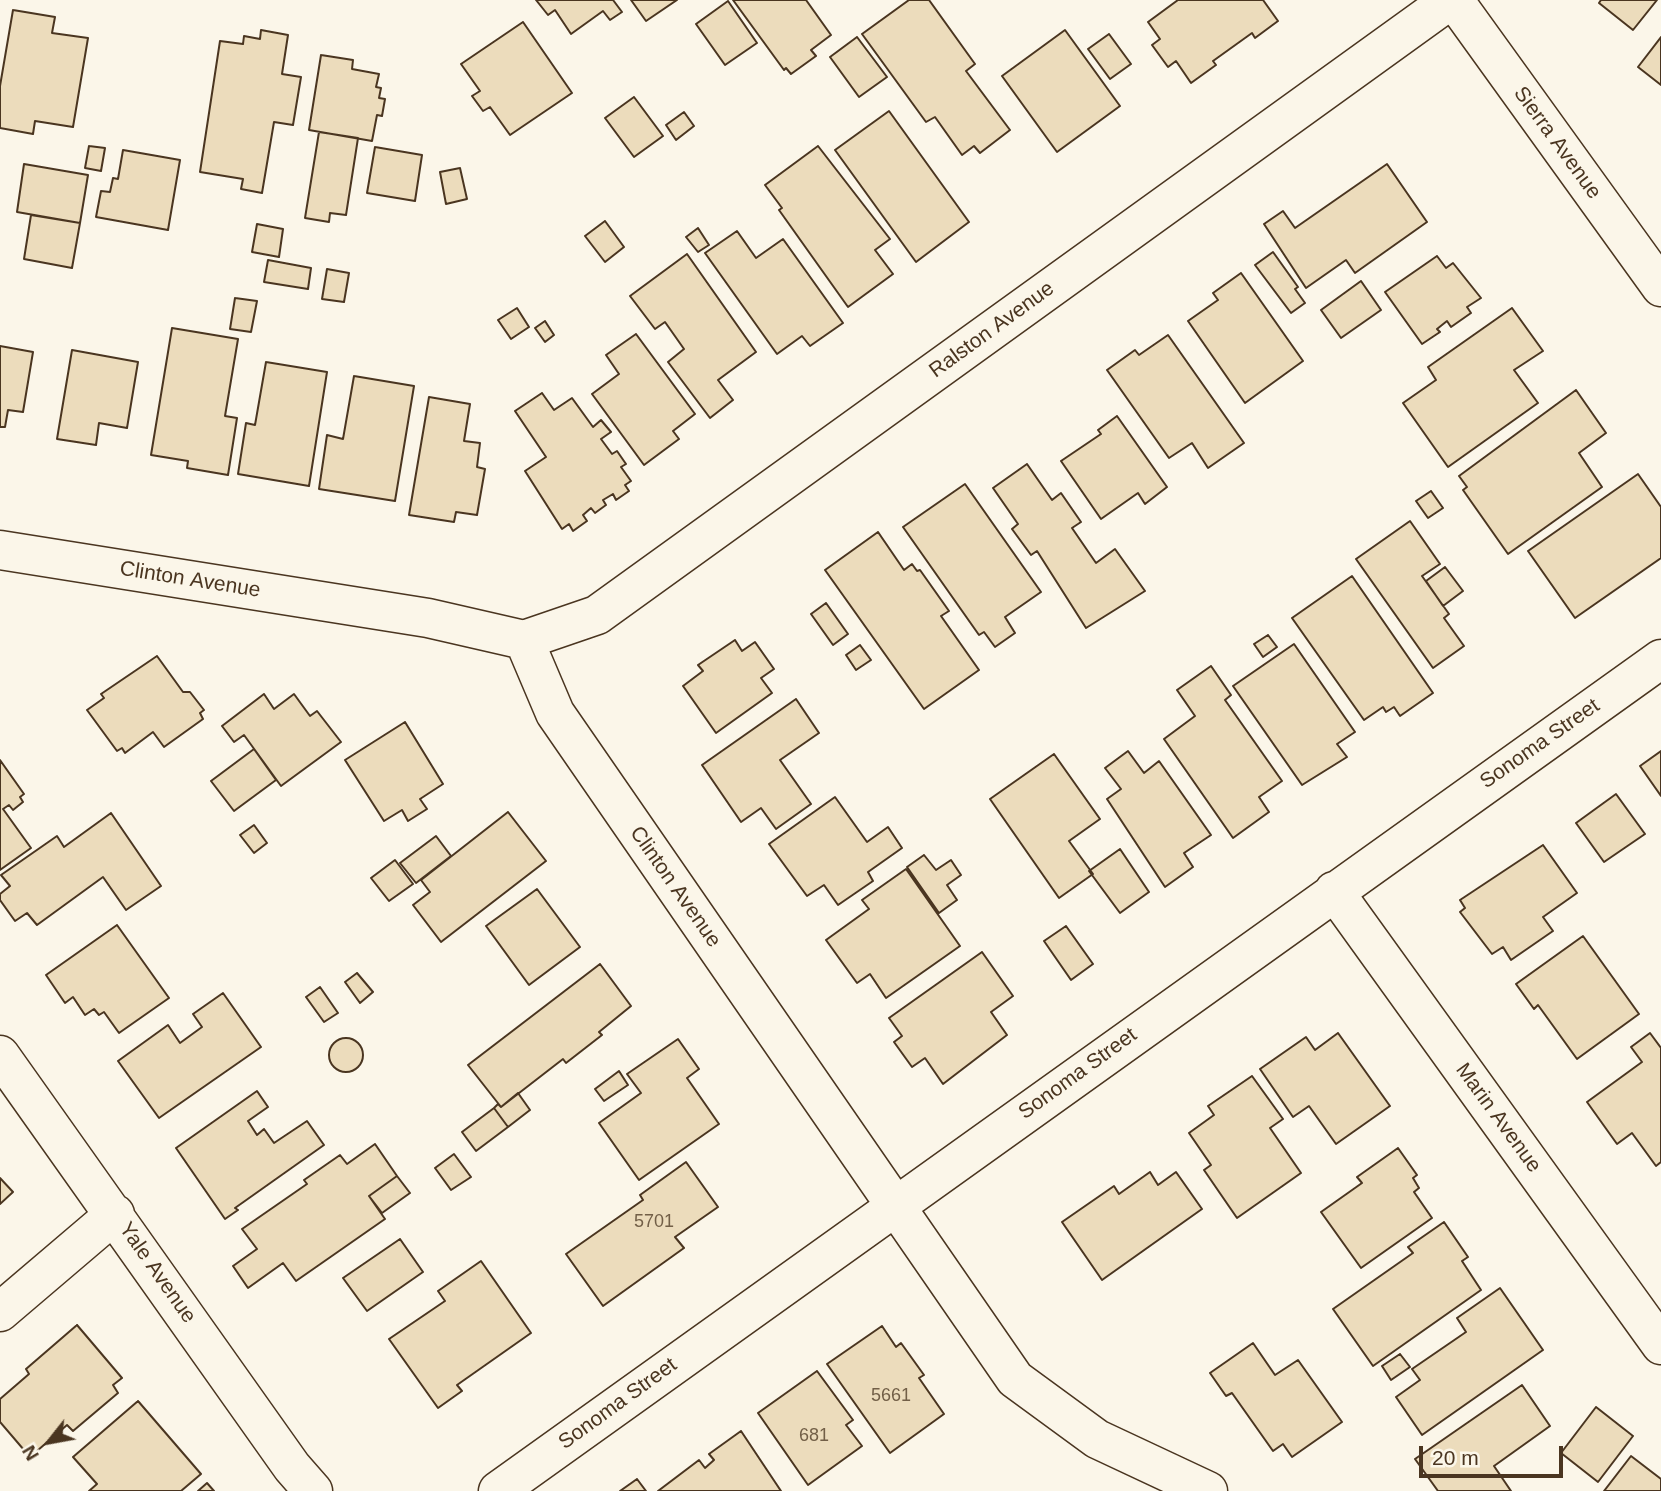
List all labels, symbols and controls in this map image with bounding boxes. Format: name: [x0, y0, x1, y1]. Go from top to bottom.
street label: Sierra Avenue: [1508, 82, 1606, 204]
street label: Ralston Avenue: [925, 276, 1059, 384]
street label: Clinton Avenue: [118, 556, 262, 604]
street label: Sonoma Street: [1475, 694, 1605, 794]
street label: Clinton Avenue: [624, 822, 726, 952]
street label: Sonoma Street: [1014, 1023, 1142, 1125]
street label: Marin Avenue: [1450, 1058, 1546, 1178]
house number: 5701: [634, 1211, 674, 1233]
street label: Yale Avenue: [113, 1218, 201, 1328]
street label: Sonoma Street: [554, 1353, 682, 1455]
house number: 5661: [871, 1385, 911, 1407]
north arrow: [14, 1407, 84, 1477]
house number: 681: [799, 1425, 829, 1447]
scale bar: [1423, 1432, 1566, 1476]
text: N: [18, 1442, 43, 1464]
text: 20 m: [1432, 1446, 1479, 1469]

